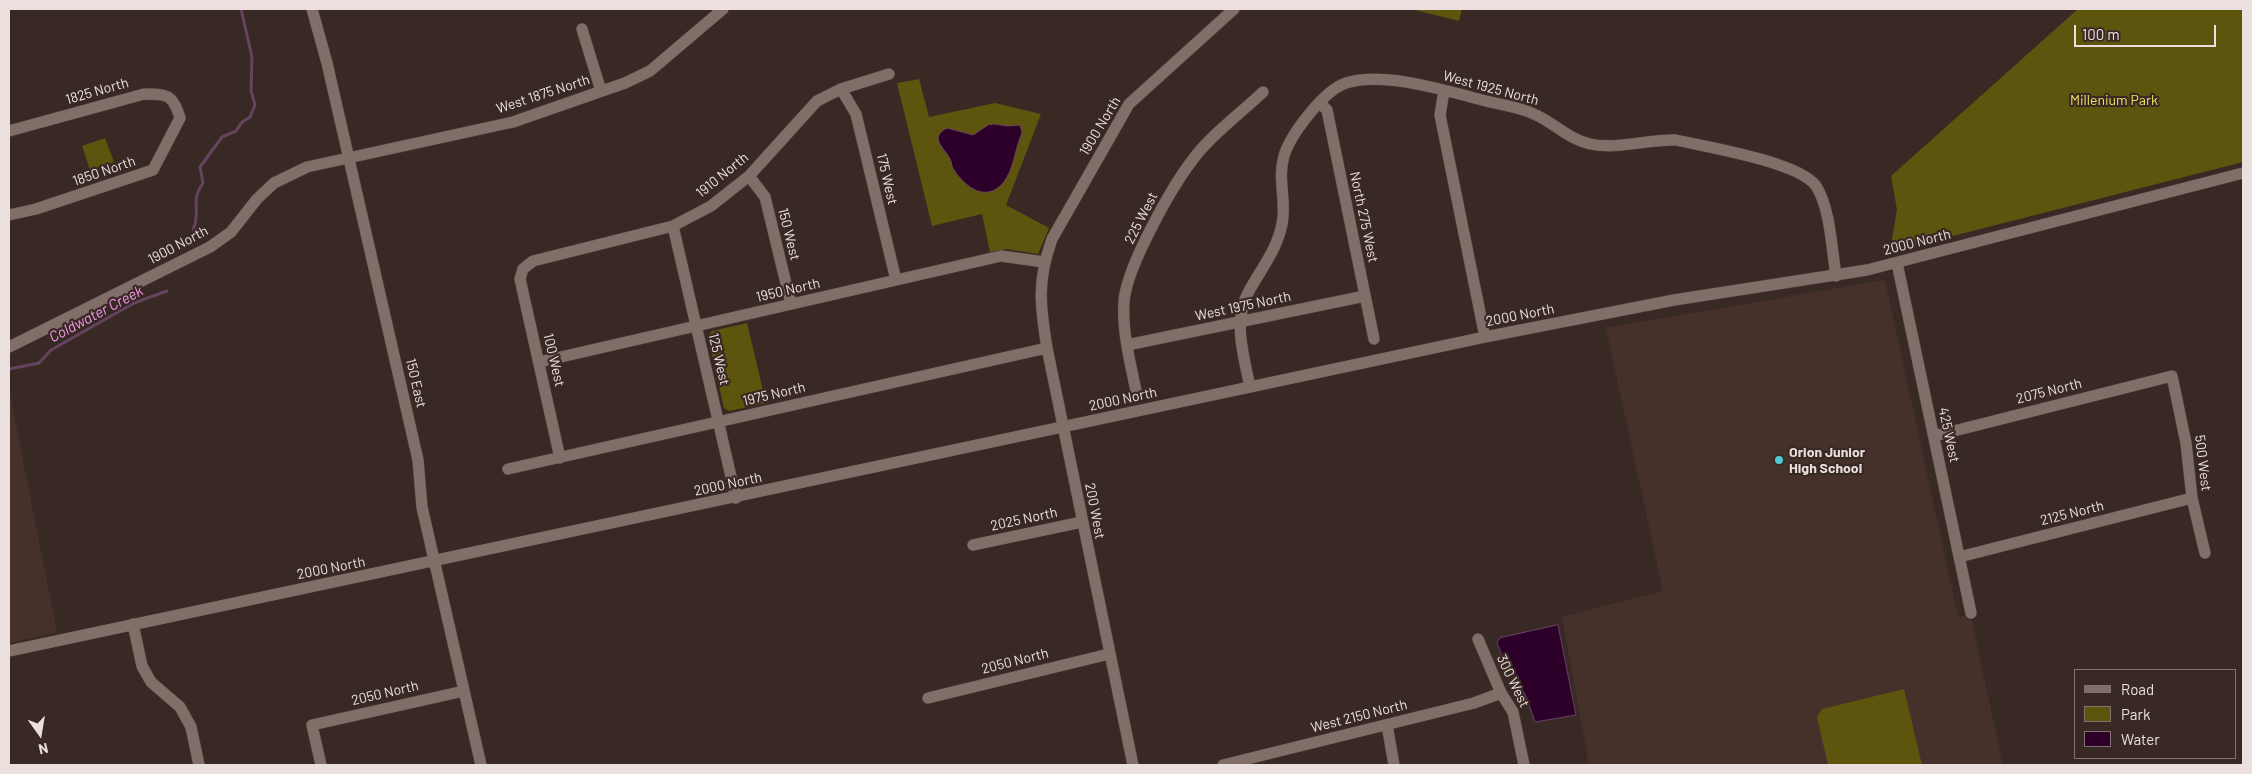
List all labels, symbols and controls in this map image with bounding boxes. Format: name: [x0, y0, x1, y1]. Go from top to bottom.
scale bar: [2077, 15, 2220, 47]
text: 100 m: [2082, 25, 2120, 43]
street label: West 1925 North: [1441, 67, 1541, 109]
street label: West 1875 North: [494, 71, 592, 117]
street label: 1825 North: [64, 74, 130, 108]
park label: Millenium Park: [2070, 92, 2158, 108]
street label: 1900 North: [1076, 93, 1124, 159]
street label: 1910 North: [692, 149, 752, 201]
street label: 1850 North: [70, 152, 138, 190]
street label: 175 West: [873, 152, 901, 206]
street label: North 275 West: [1346, 170, 1382, 264]
street label: 225 West: [1121, 189, 1161, 247]
street label: 150 West: [774, 206, 804, 262]
street label: 1900 North: [145, 222, 211, 268]
street label: 2000 North: [1881, 225, 1953, 259]
street label: 1950 North: [754, 274, 822, 306]
water label: Coldwater Creek: [46, 282, 146, 346]
street label: West 1975 North: [1194, 288, 1292, 324]
street label: 2000 North: [1485, 300, 1555, 330]
street label: 125 West: [705, 331, 733, 387]
street label: 100 West: [540, 332, 568, 388]
street label: 150 East: [402, 357, 430, 409]
street label: 2075 North: [2014, 375, 2084, 407]
street label: 1975 North: [741, 379, 807, 409]
street label: 2000 North: [1087, 384, 1159, 414]
street label: 425 West: [1935, 406, 1963, 464]
street label: 500 West: [2191, 434, 2215, 492]
place label: Orion Junior High School: [1789, 444, 1865, 477]
marker: Orion Junior High School: [1773, 454, 1785, 466]
street label: 2000 North: [692, 469, 764, 499]
street label: 200 West: [1081, 481, 1109, 541]
street label: 2125 North: [2039, 497, 2105, 529]
street label: 2025 North: [989, 504, 1059, 534]
street label: 2000 North: [296, 553, 366, 583]
street label: 2050 North: [980, 645, 1050, 677]
street label: 300 West: [1493, 652, 1533, 710]
legend: [2074, 669, 2237, 759]
street label: 2050 North: [350, 677, 420, 709]
text: Road: [2121, 680, 2154, 698]
street label: West 2150 North: [1309, 696, 1409, 736]
text: Park: [2121, 705, 2150, 723]
north arrow: [15, 709, 65, 759]
text: Water: [2121, 730, 2160, 748]
text: N: [37, 740, 50, 758]

